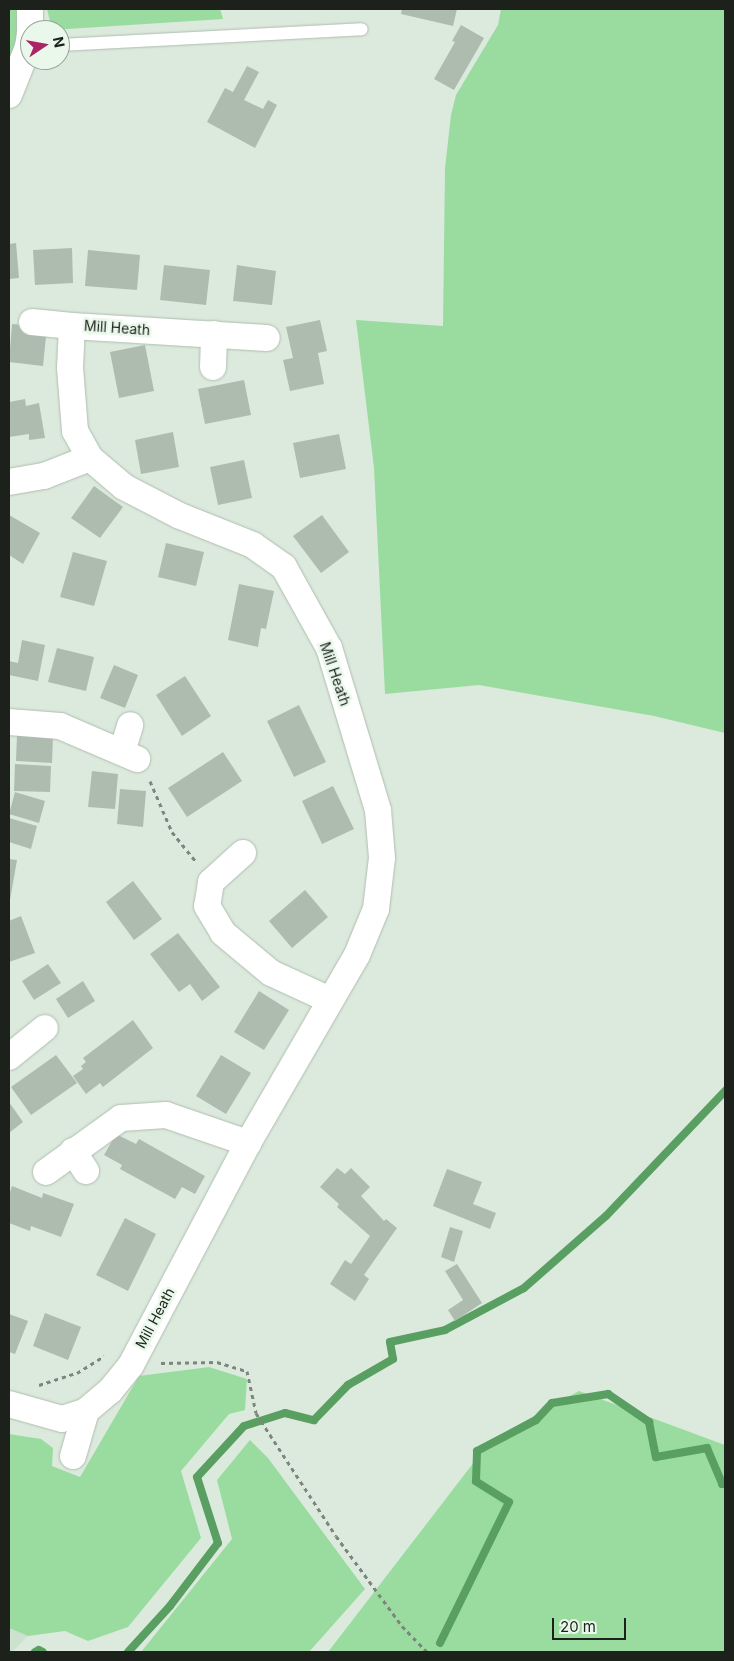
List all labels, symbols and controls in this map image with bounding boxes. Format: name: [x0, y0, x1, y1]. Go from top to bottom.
north arrow: [20, 20, 70, 70]
text: N: [50, 35, 69, 49]
street label: Mill Heath: [83, 317, 151, 339]
street label: Mill Heath: [316, 640, 354, 708]
street label: Mill Heath: [132, 1285, 178, 1351]
scale bar: [554, 1608, 628, 1640]
text: 20 m: [560, 1617, 596, 1636]

